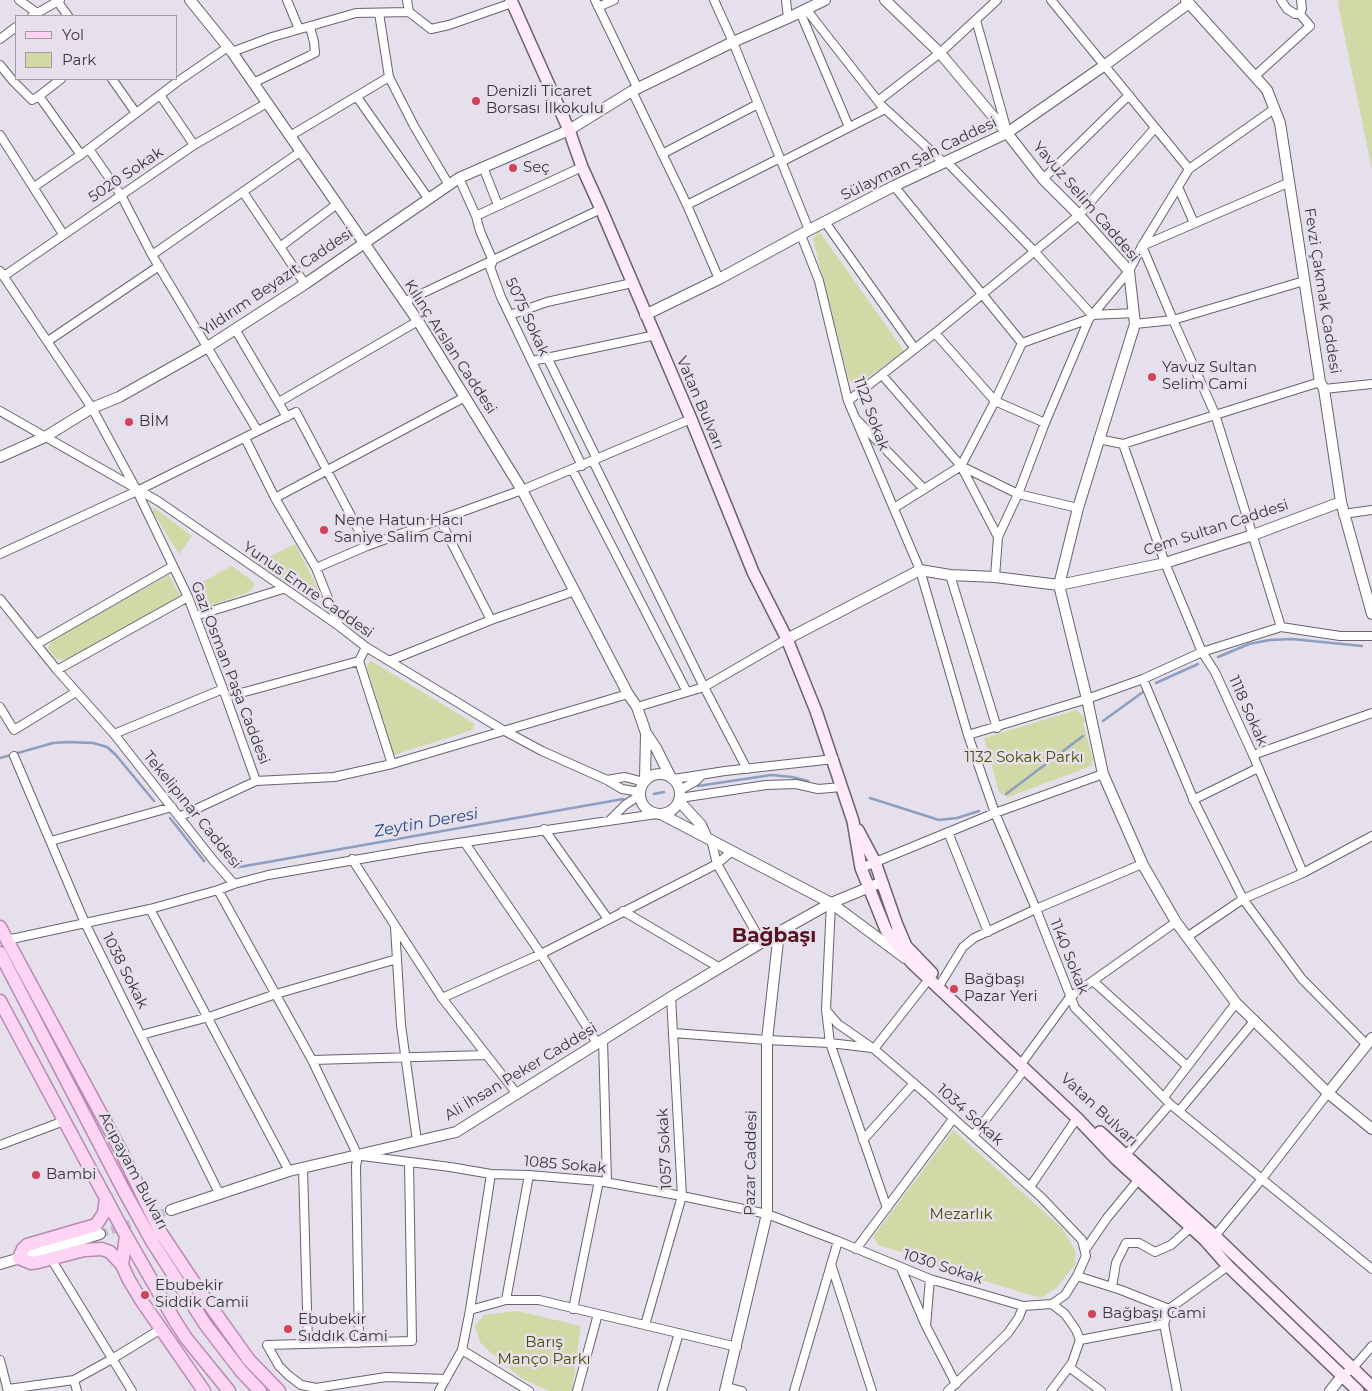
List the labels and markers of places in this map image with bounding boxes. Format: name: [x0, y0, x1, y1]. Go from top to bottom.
place label: Denizli Ticaret Borsası İlkokulu: [486, 83, 604, 118]
marker: Denizli Ticaret Borsası İlkokulu: [470, 95, 482, 107]
place label: Seç: [523, 159, 550, 177]
marker: Seç: [507, 162, 519, 174]
place label: Yavuz Sultan Selim Cami: [1162, 359, 1257, 394]
marker: Yavuz Sultan Selim Cami: [1146, 371, 1158, 383]
place label: BİM: [139, 413, 169, 431]
marker: BİM: [123, 416, 135, 428]
place label: Nene Hatun Hacı Saniye Salim Cami: [334, 512, 472, 547]
marker: Nene Hatun Hacı Saniye Salim Cami: [318, 524, 330, 536]
place label: Bağbaşı Pazar Yeri: [964, 971, 1037, 1006]
marker: Bağbaşı Pazar Yeri: [948, 983, 960, 995]
place label: Bambi: [46, 1166, 96, 1184]
marker: Bambi: [30, 1169, 42, 1181]
place label: Ebubekir Siddik Camii: [155, 1277, 249, 1312]
marker: Ebubekir Siddik Camii: [139, 1289, 151, 1301]
place label: Bağbaşı Cami: [1102, 1305, 1206, 1323]
marker: Bağbaşı Cami: [1086, 1308, 1098, 1320]
place label: Ebubekir Sıddık Cami: [298, 1311, 388, 1346]
marker: Ebubekir Sıddık Cami: [282, 1323, 294, 1335]

